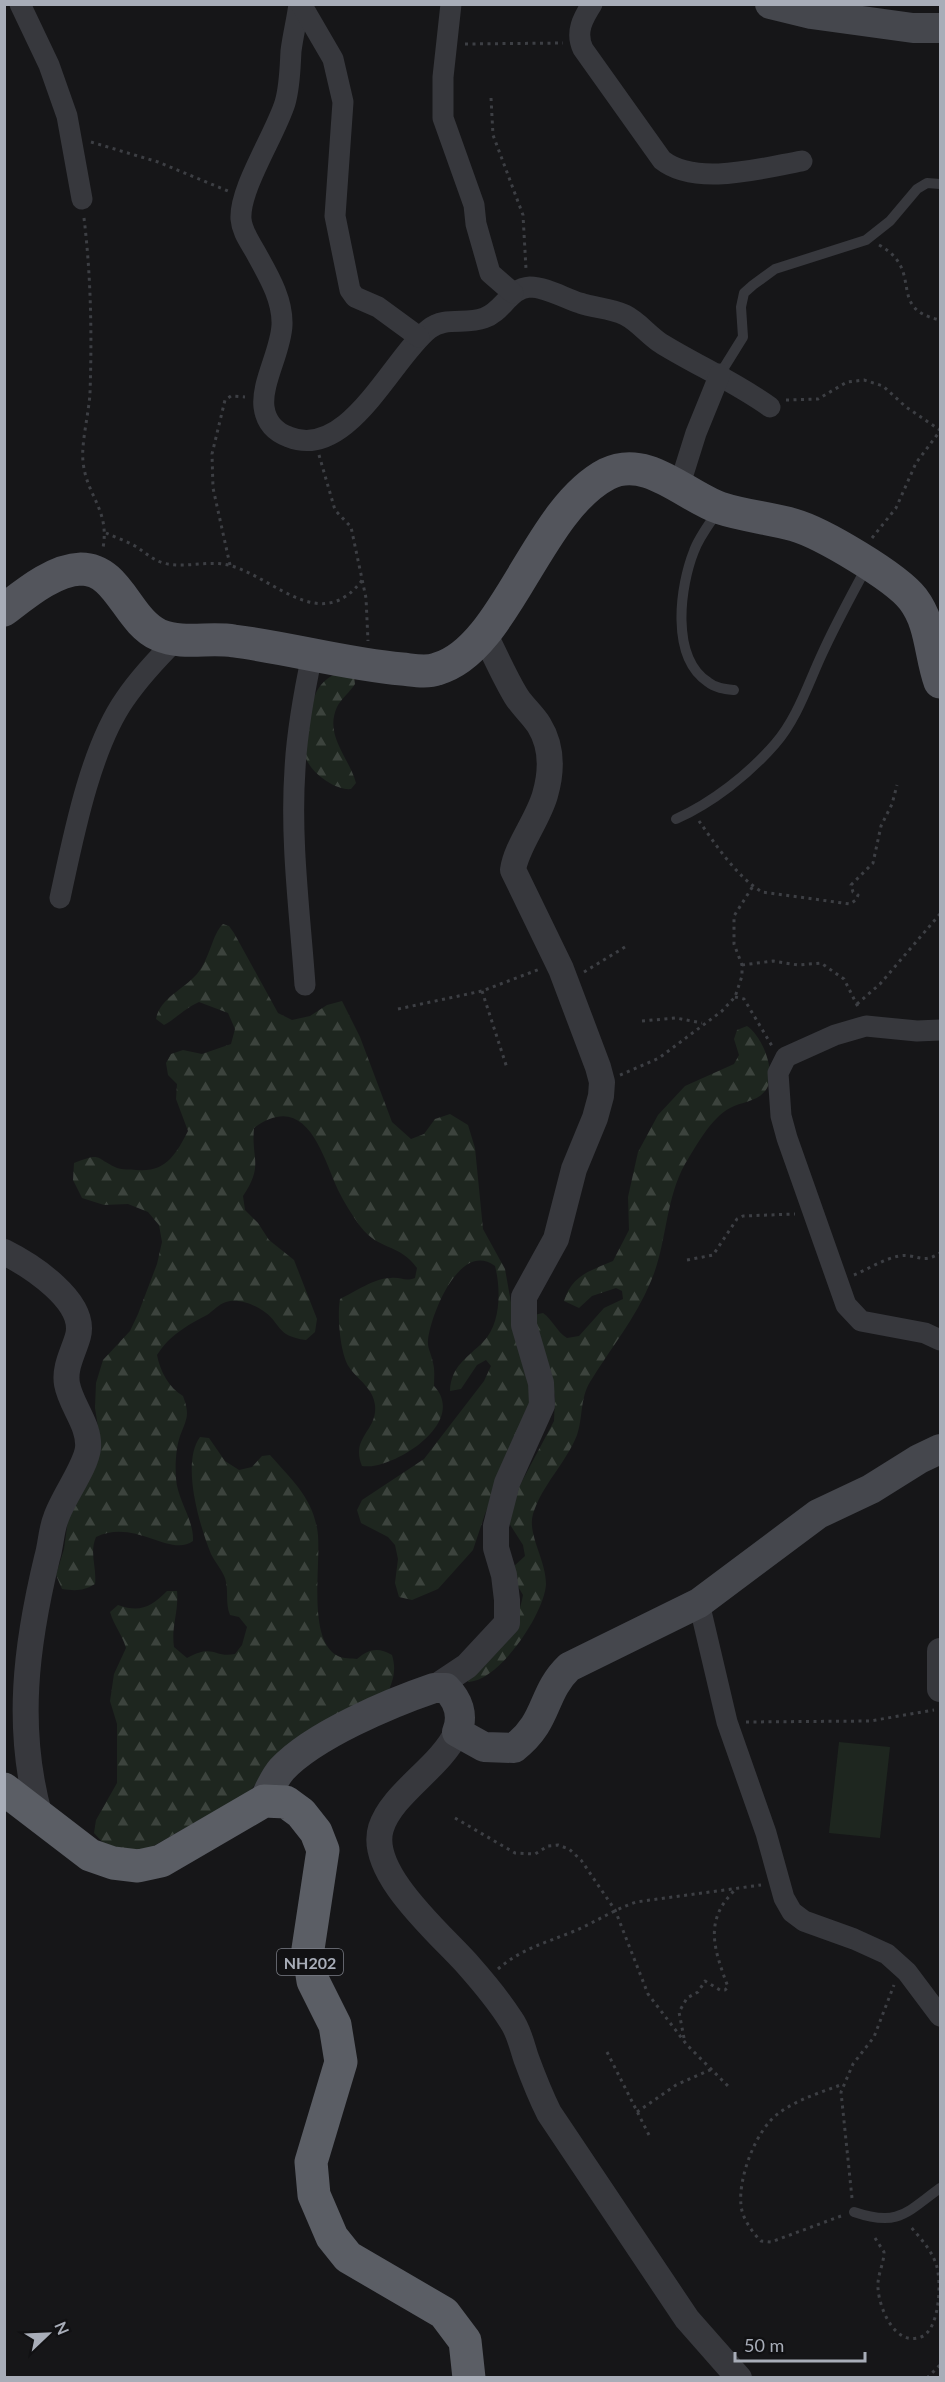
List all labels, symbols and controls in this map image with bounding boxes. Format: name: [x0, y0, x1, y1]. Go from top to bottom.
road number: NH202: [277, 1949, 343, 1975]
north arrow: [18, 2304, 78, 2364]
text: N: [51, 2319, 73, 2337]
scale bar: [735, 2325, 866, 2363]
text: 50 m: [744, 2334, 784, 2356]

